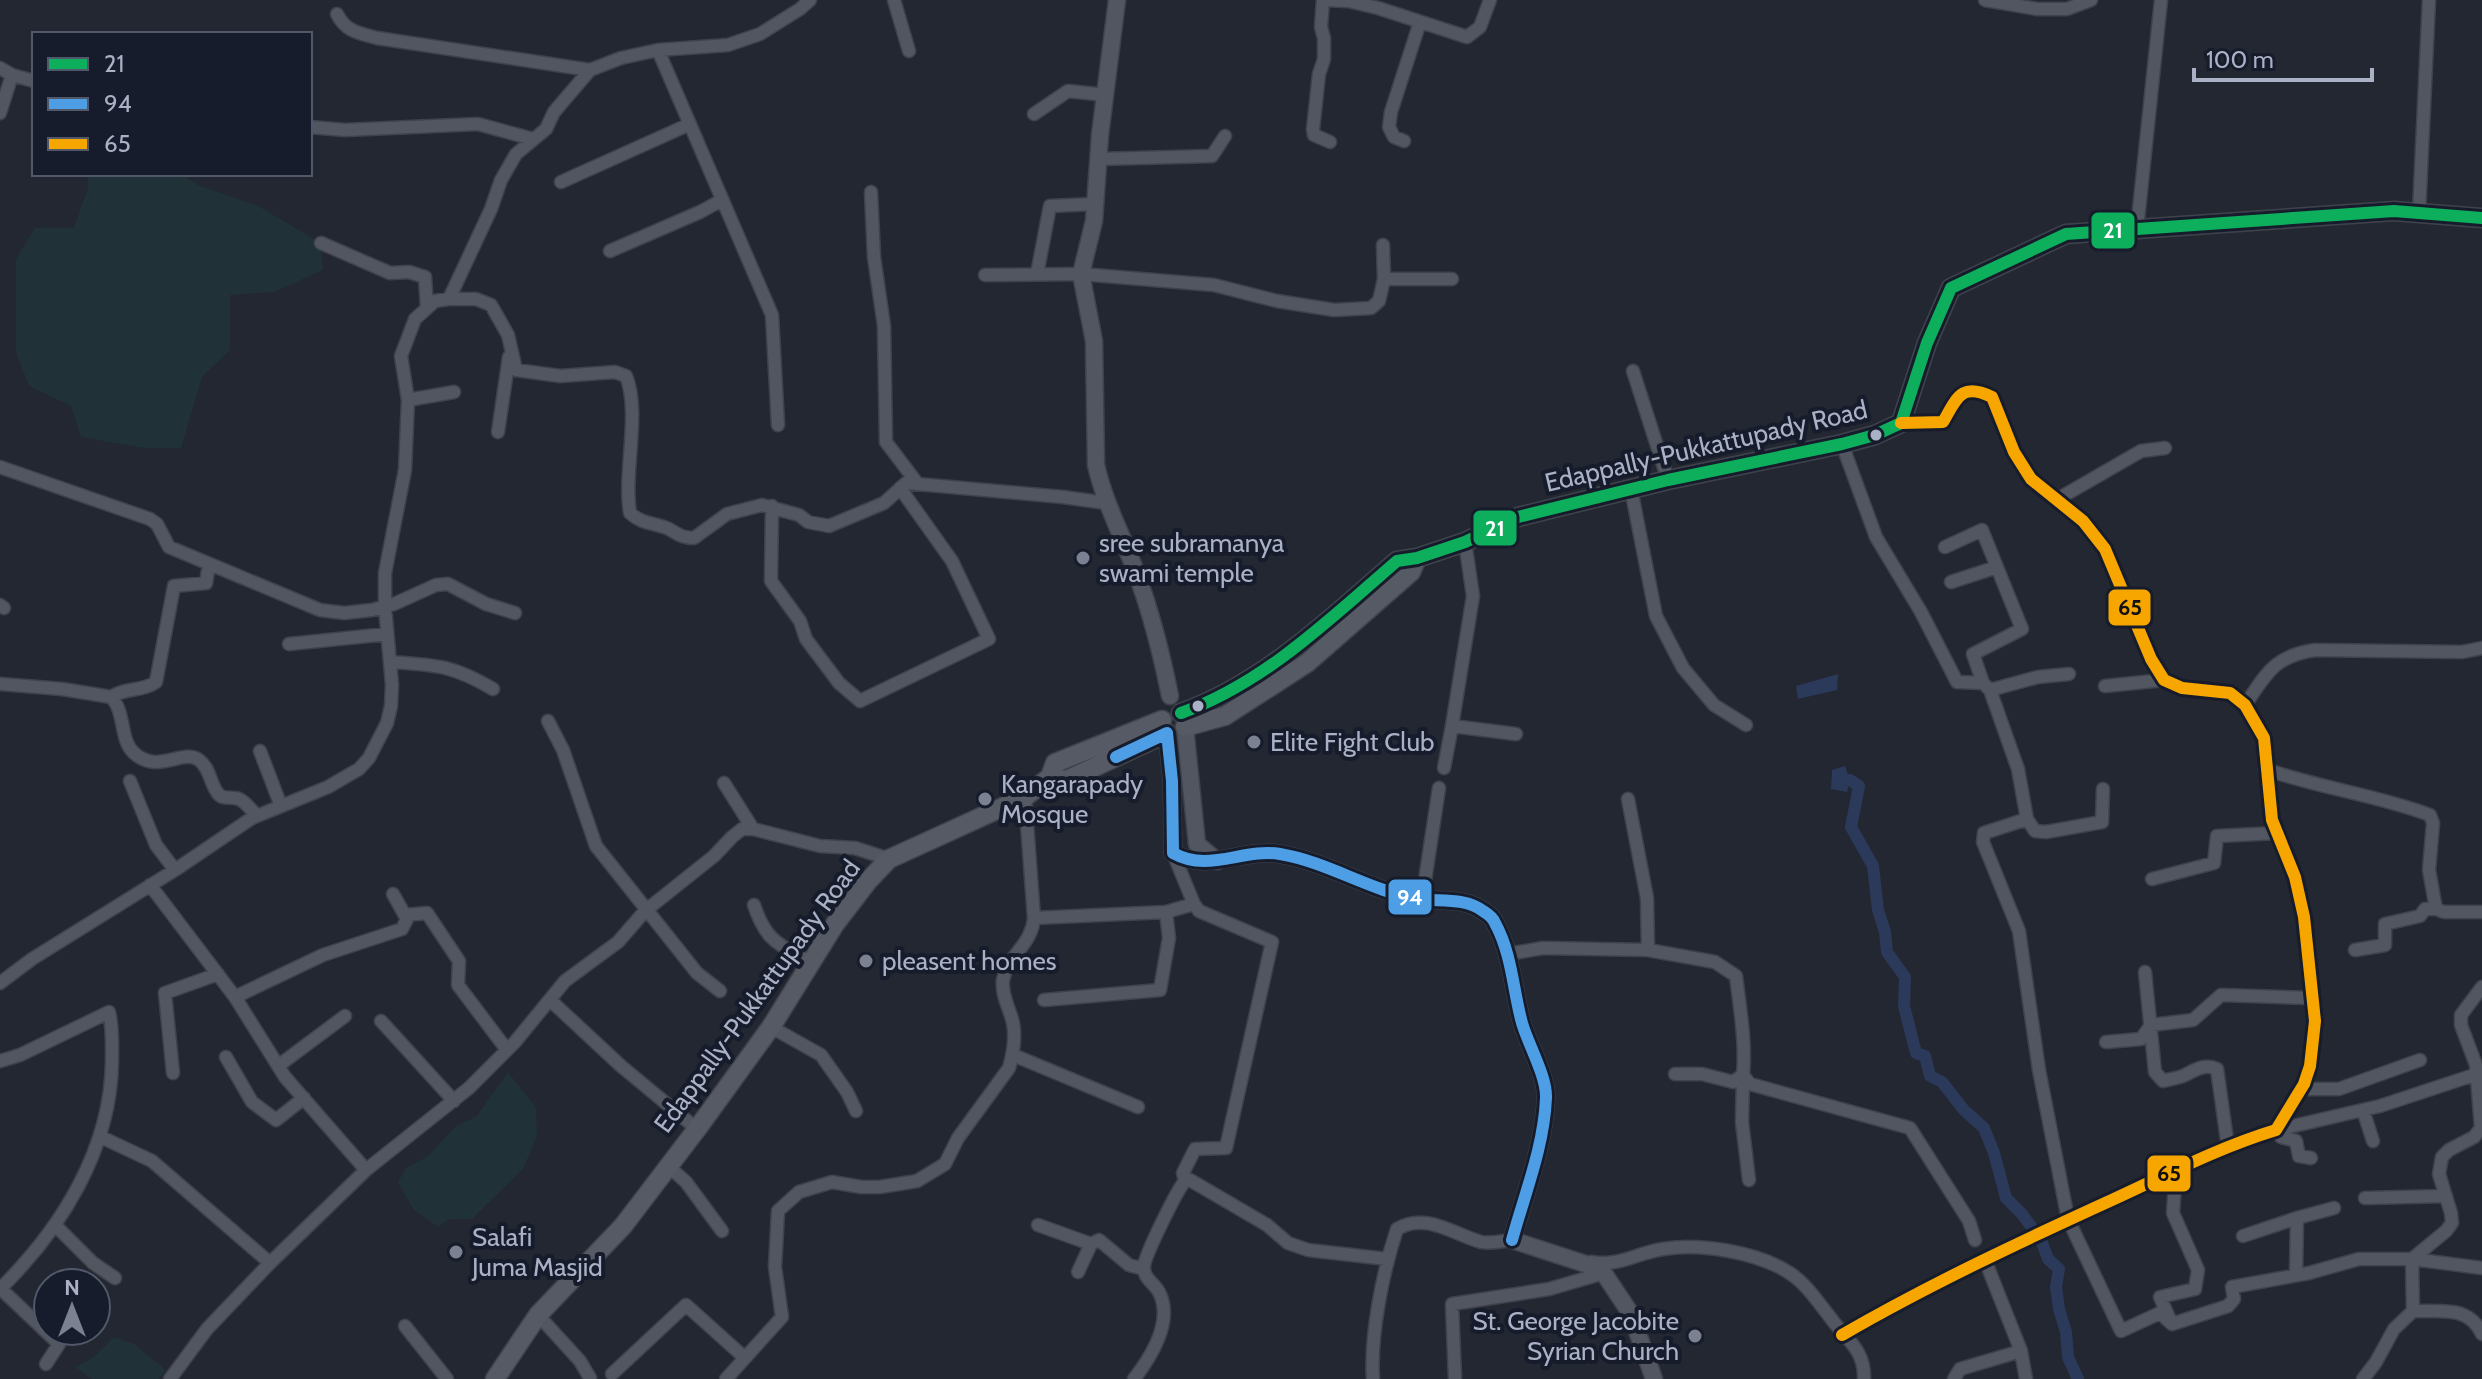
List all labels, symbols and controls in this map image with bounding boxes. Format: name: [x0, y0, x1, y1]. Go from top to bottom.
legend: [32, 32, 312, 176]
scale bar: [2194, 32, 2372, 82]
text: 100 m: [2206, 45, 2274, 74]
text: 21: [104, 49, 124, 78]
text: 94: [104, 89, 132, 118]
text: 65: [104, 129, 131, 158]
line badge: 21: [2090, 211, 2136, 250]
text: 21: [2103, 217, 2123, 244]
street label: Edappally-Pukkattupady Road: [1542, 393, 1870, 499]
unlabelled marker: [1868, 427, 1884, 443]
line badge: 21: [1472, 509, 1518, 547]
text: 21: [1485, 515, 1505, 542]
place label: sree subramanya swami temple: [1099, 527, 1285, 589]
marker: sree subramanya swami temple: [1074, 549, 1092, 567]
line badge: 65: [2107, 588, 2152, 627]
text: 65: [2118, 594, 2142, 621]
unlabelled marker: [1190, 698, 1206, 714]
place label: Elite Fight Club: [1270, 726, 1434, 758]
marker: Elite Fight Club: [1245, 733, 1263, 751]
place label: Kangarapady Mosque: [1001, 768, 1143, 830]
marker: Kangarapady Mosque: [976, 790, 994, 808]
street label: Edappally-Pukkattupady Road: [647, 853, 867, 1139]
line badge: 94: [1387, 878, 1433, 916]
text: 94: [1397, 884, 1423, 911]
place label: pleasent homes: [882, 945, 1057, 977]
marker: pleasent homes: [857, 952, 875, 970]
line badge: 65: [2146, 1154, 2192, 1193]
text: 65: [2157, 1160, 2181, 1187]
place label: Salafi Juma Masjid: [471, 1221, 603, 1283]
marker: Salafi Juma Masjid: [447, 1243, 465, 1261]
north arrow: [32, 1267, 112, 1347]
text: N: [64, 1274, 80, 1301]
place label: St. George Jacobite Syrian Church: [1472, 1305, 1679, 1367]
marker: St. George Jacobite Syrian Church: [1686, 1327, 1704, 1345]

